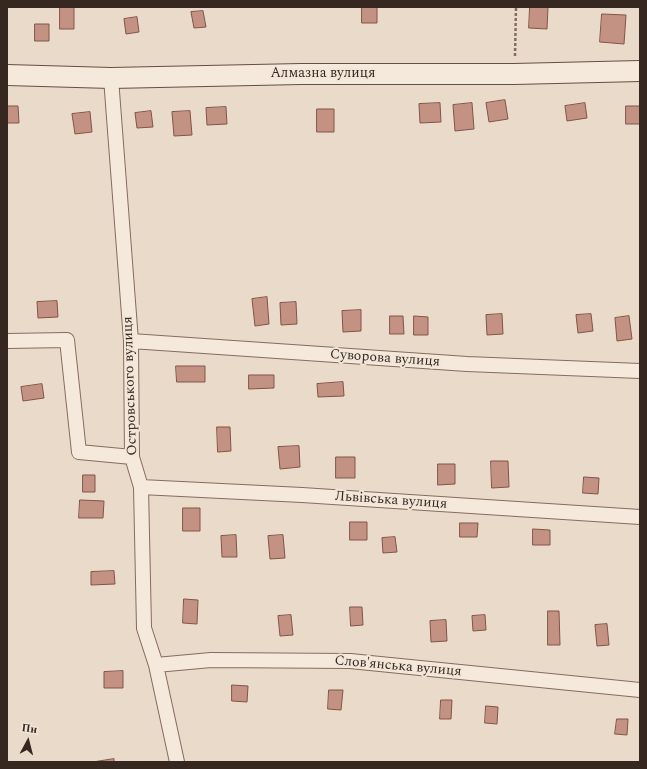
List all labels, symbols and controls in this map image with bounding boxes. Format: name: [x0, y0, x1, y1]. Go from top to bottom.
street label: Алмазна вулиця: [271, 66, 375, 82]
street label: Островського вулиця: [120, 316, 142, 456]
street label: Суворова вулиця: [329, 347, 441, 371]
street label: Львівська вулиця: [334, 489, 448, 513]
street label: Слов'янська вулиця: [334, 653, 462, 681]
text: Пн: [21, 719, 38, 738]
north arrow: [8, 721, 48, 761]

